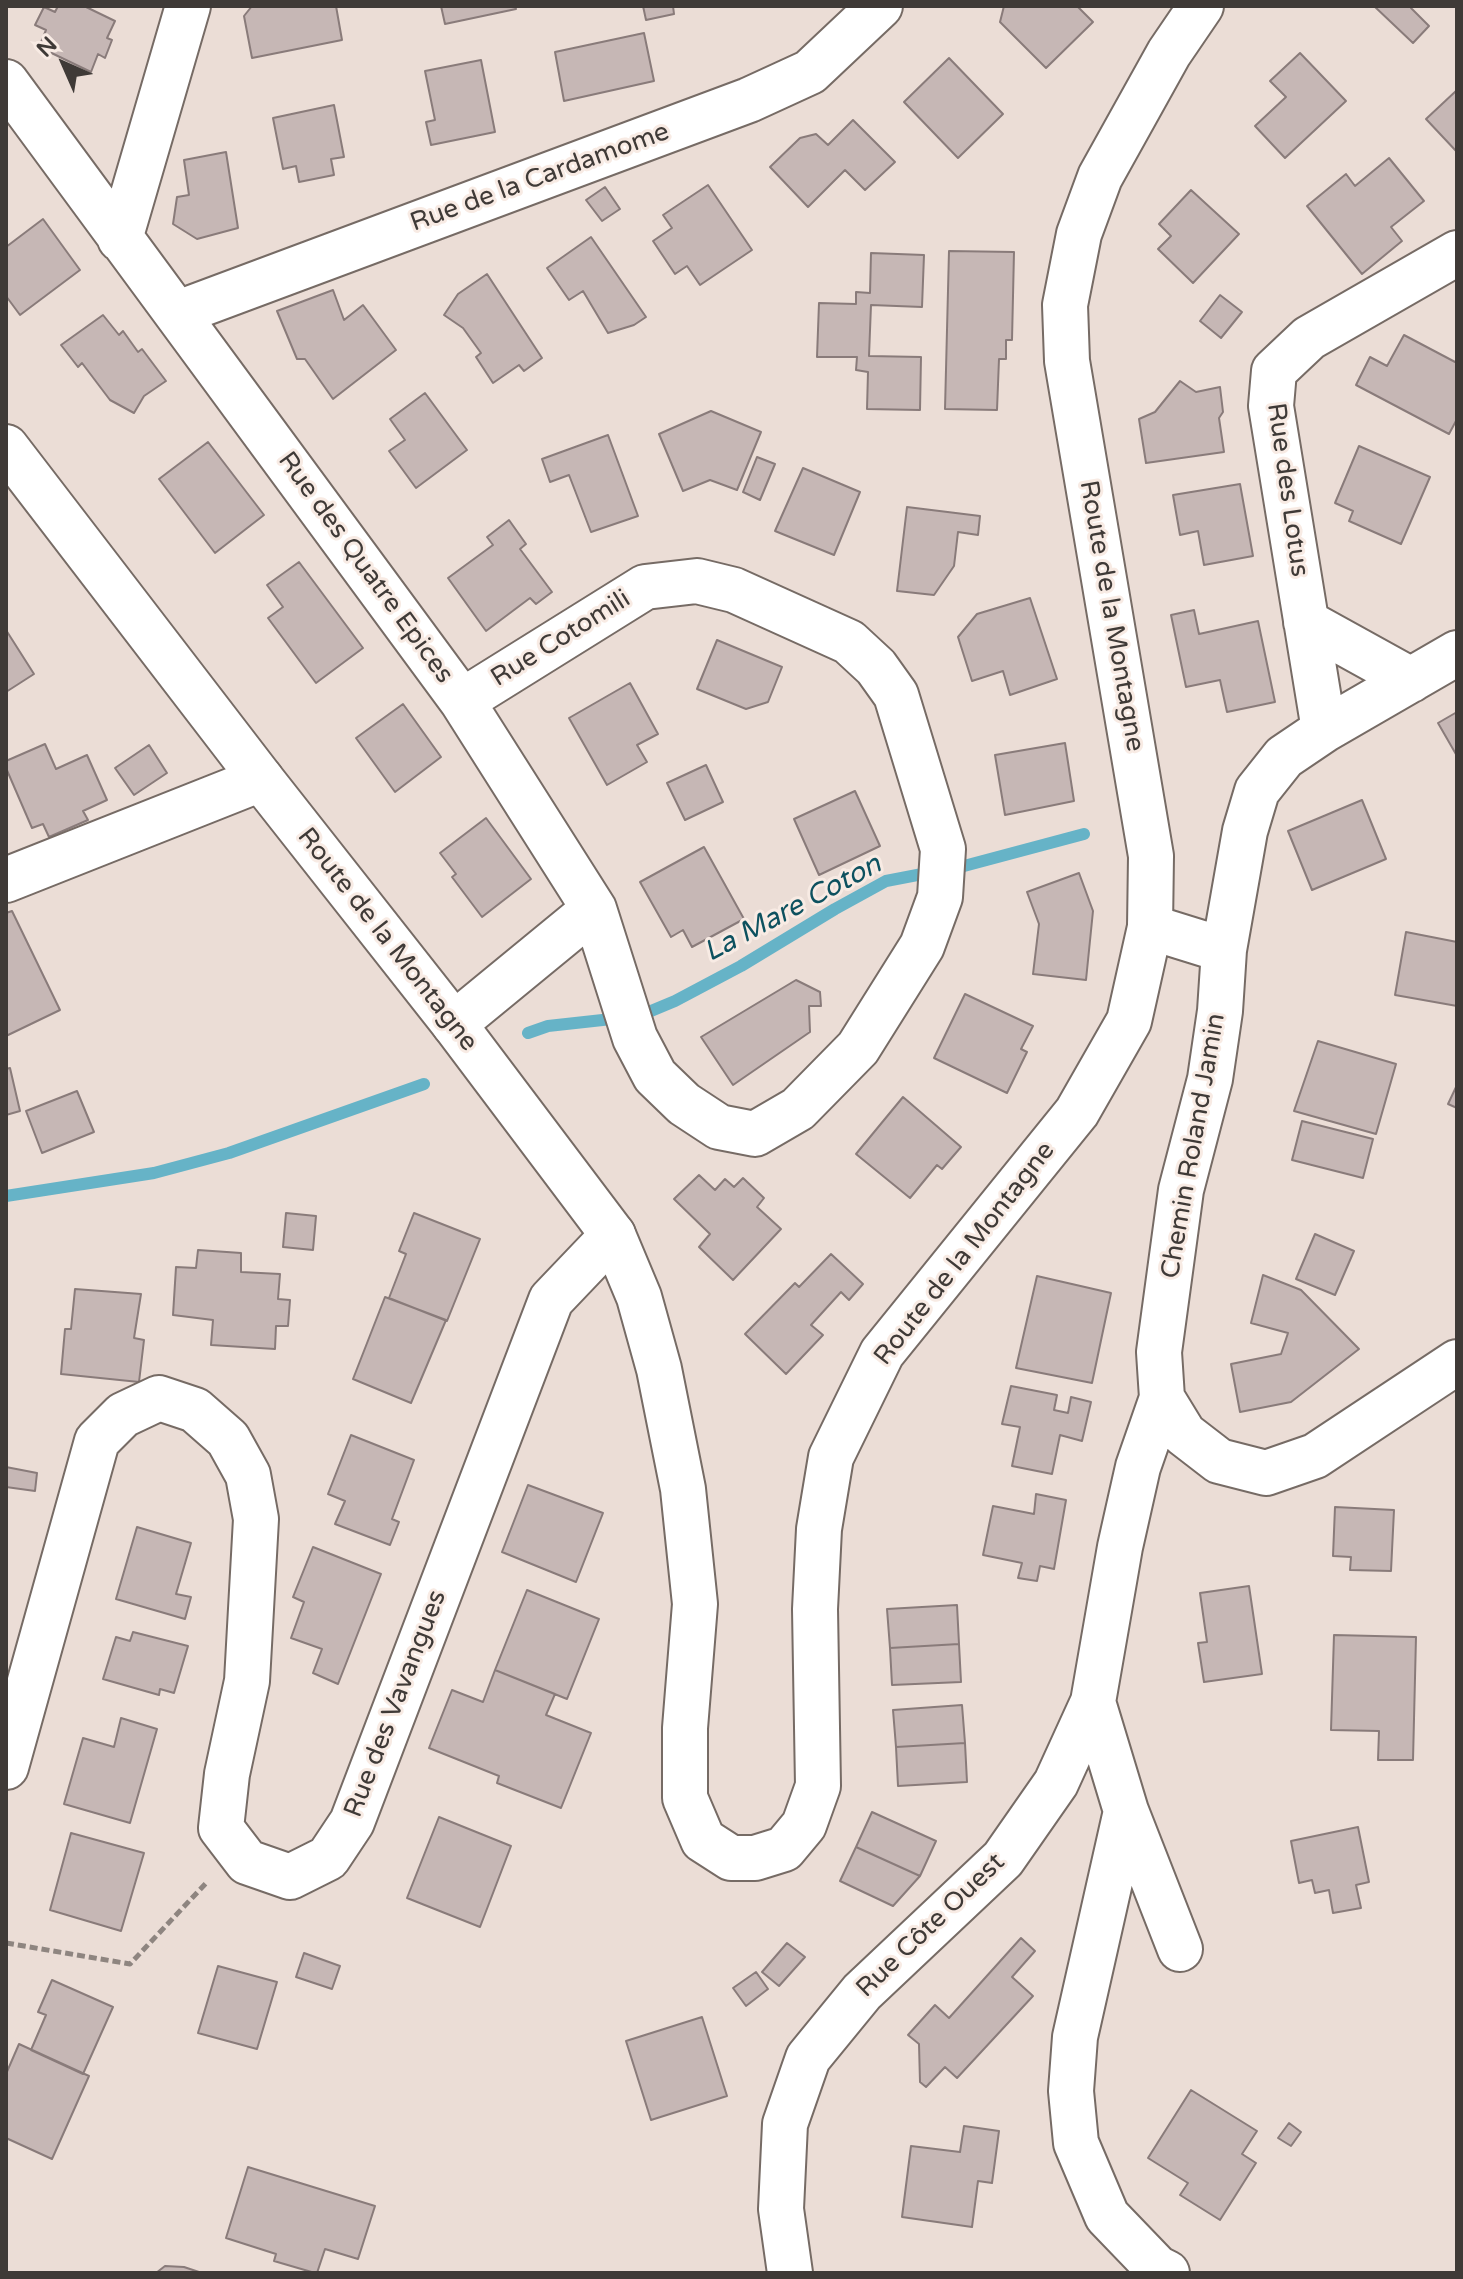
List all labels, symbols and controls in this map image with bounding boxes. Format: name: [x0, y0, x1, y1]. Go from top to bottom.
north arrow: [24, 24, 104, 104]
text: N: [32, 32, 62, 62]
street label: Rue de la Cardamome: [406, 117, 674, 239]
street label: Rue des Lotus: [1259, 401, 1315, 579]
street label: Rue des Quatre Epices: [271, 446, 459, 690]
street label: Route de la Montagne: [1072, 478, 1150, 754]
street label: Rue Cotomili: [486, 584, 636, 694]
street label: Route de la Montagne: [290, 822, 484, 1058]
water label: La Mare Coton: [699, 848, 887, 970]
street label: Chemin Roland Jamin: [1155, 1011, 1233, 1281]
street label: Route de la Montagne: [868, 1136, 1062, 1372]
street label: Rue des Vavangues: [338, 1586, 454, 1822]
street label: Rue Côte Ouest: [850, 1847, 1012, 2005]

